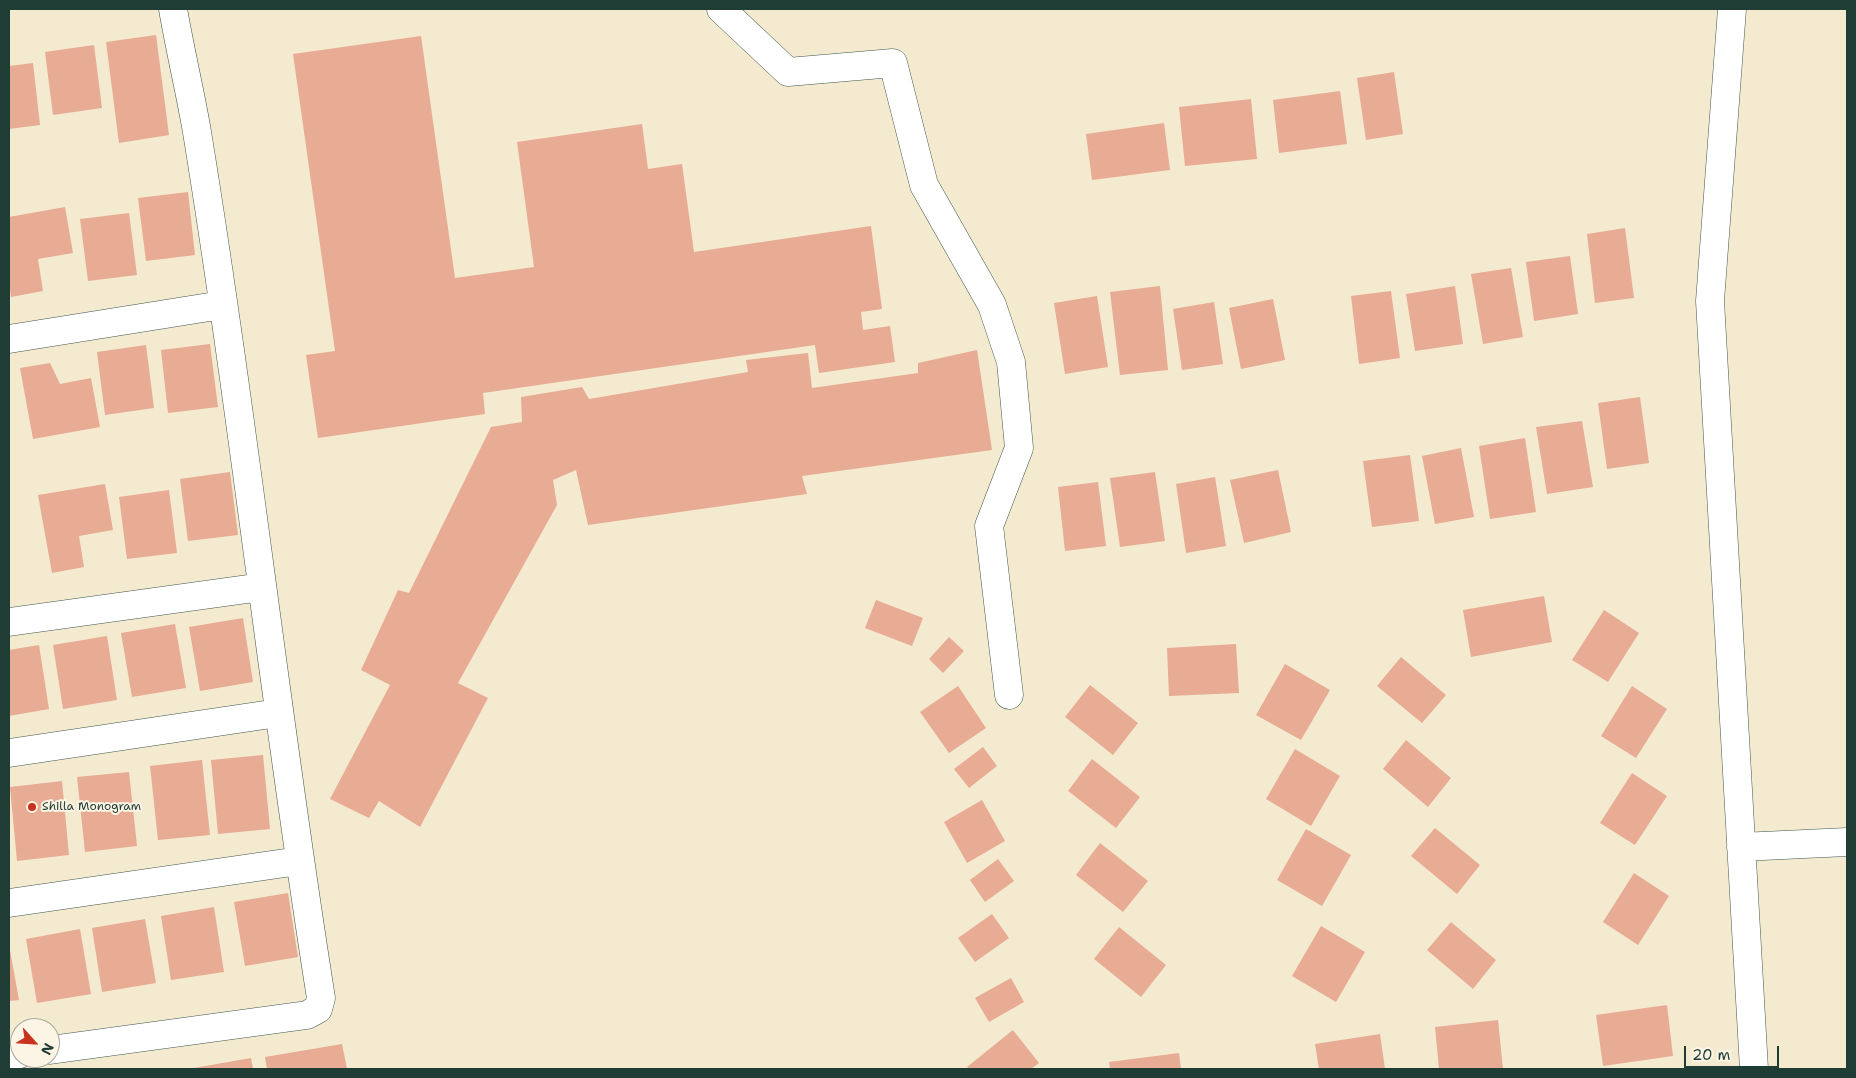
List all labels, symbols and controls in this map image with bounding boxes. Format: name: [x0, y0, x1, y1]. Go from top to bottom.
place label: Shilla Monogram: [42, 800, 141, 814]
marker: Shilla Monogram: [26, 801, 38, 813]
north arrow: [10, 1018, 60, 1068]
scale bar: [1686, 1036, 1781, 1068]
text: N: [37, 1040, 58, 1058]
text: 20 m: [1692, 1045, 1731, 1065]

